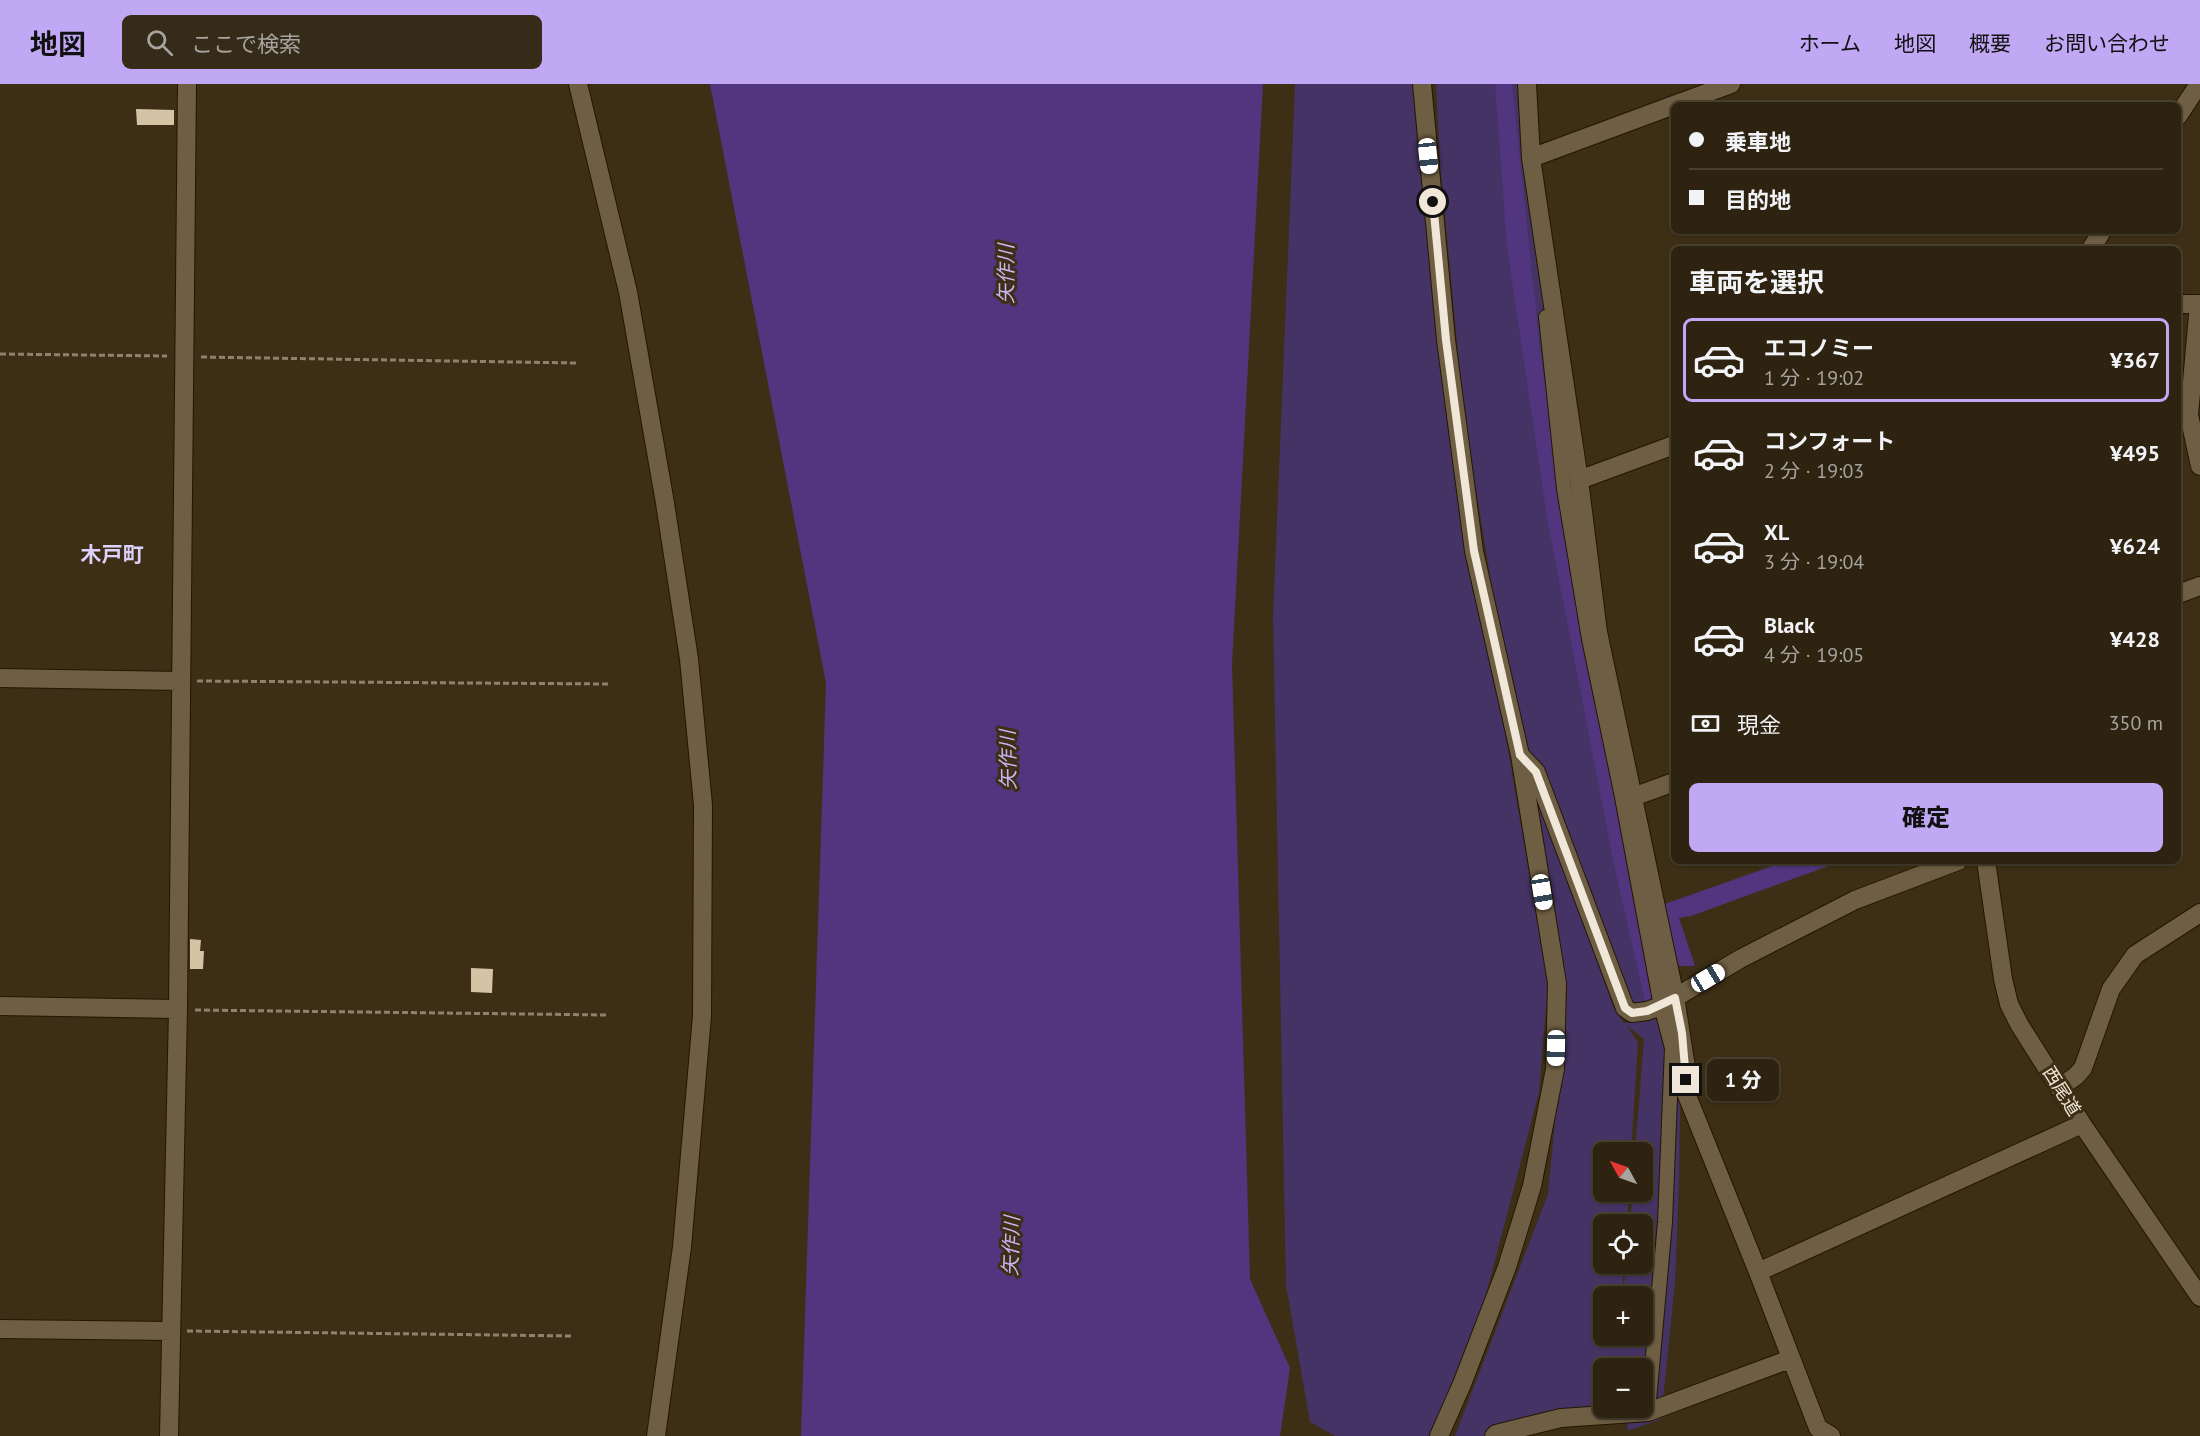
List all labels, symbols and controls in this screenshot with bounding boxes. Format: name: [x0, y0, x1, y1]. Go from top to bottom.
search box: [122, 15, 542, 69]
text: 地図: [30, 25, 86, 62]
icon: search: [143, 26, 176, 59]
text: ここで検索: [191, 30, 301, 58]
text: ホーム: [1799, 30, 1861, 57]
text: 地図: [1894, 30, 1936, 57]
text: 概要: [1969, 30, 2011, 57]
text: お問い合わせ: [2044, 30, 2170, 57]
text: 乗車地: [1725, 128, 1791, 156]
car: [1417, 137, 1439, 175]
text: 目的地: [1725, 186, 1791, 214]
route start: [1419, 188, 1446, 215]
water label: 矢作川: [993, 242, 1019, 304]
text: 車両を選択: [1689, 265, 1824, 299]
icon: car: [1692, 333, 1746, 387]
text: エコノミー: [1764, 334, 1874, 362]
text: ¥367: [2110, 346, 2160, 374]
text: 1 分 · 19:02: [1764, 365, 1864, 391]
icon: car: [1692, 426, 1746, 480]
text: コンフォート: [1764, 427, 1895, 455]
text: ¥495: [2110, 439, 2160, 467]
text: 2 分 · 19:03: [1764, 458, 1864, 484]
text: XL: [1764, 518, 1789, 546]
icon: car: [1692, 519, 1746, 573]
text: ¥624: [2110, 532, 2160, 560]
district label: 木戸町: [81, 541, 144, 568]
text: 3 分 · 19:04: [1764, 549, 1864, 575]
text: Black: [1764, 611, 1815, 639]
icon: car: [1692, 612, 1746, 666]
text: ¥428: [2110, 625, 2160, 653]
text: 4 分 · 19:05: [1764, 642, 1864, 668]
icon: cash: [1689, 707, 1722, 740]
text: 350 m: [2109, 710, 2163, 736]
text: 現金: [1737, 711, 1781, 739]
water label: 矢作川: [994, 728, 1022, 790]
button: 確定: [1689, 783, 2163, 852]
car: [1530, 873, 1554, 911]
car: [1688, 961, 1728, 995]
car: [1547, 1030, 1565, 1066]
callout: 1 分: [1707, 1059, 1779, 1101]
street label: 西尾道: [2038, 1062, 2086, 1120]
route end: [1672, 1066, 1699, 1093]
text: 1 分: [1725, 1067, 1761, 1093]
north arrow: [1593, 1142, 1653, 1202]
map controls: [1593, 1142, 1653, 1418]
water label: 矢作川: [997, 1214, 1025, 1276]
button: locate: [1593, 1214, 1653, 1274]
button: +: [1593, 1286, 1653, 1346]
button: −: [1593, 1358, 1653, 1418]

